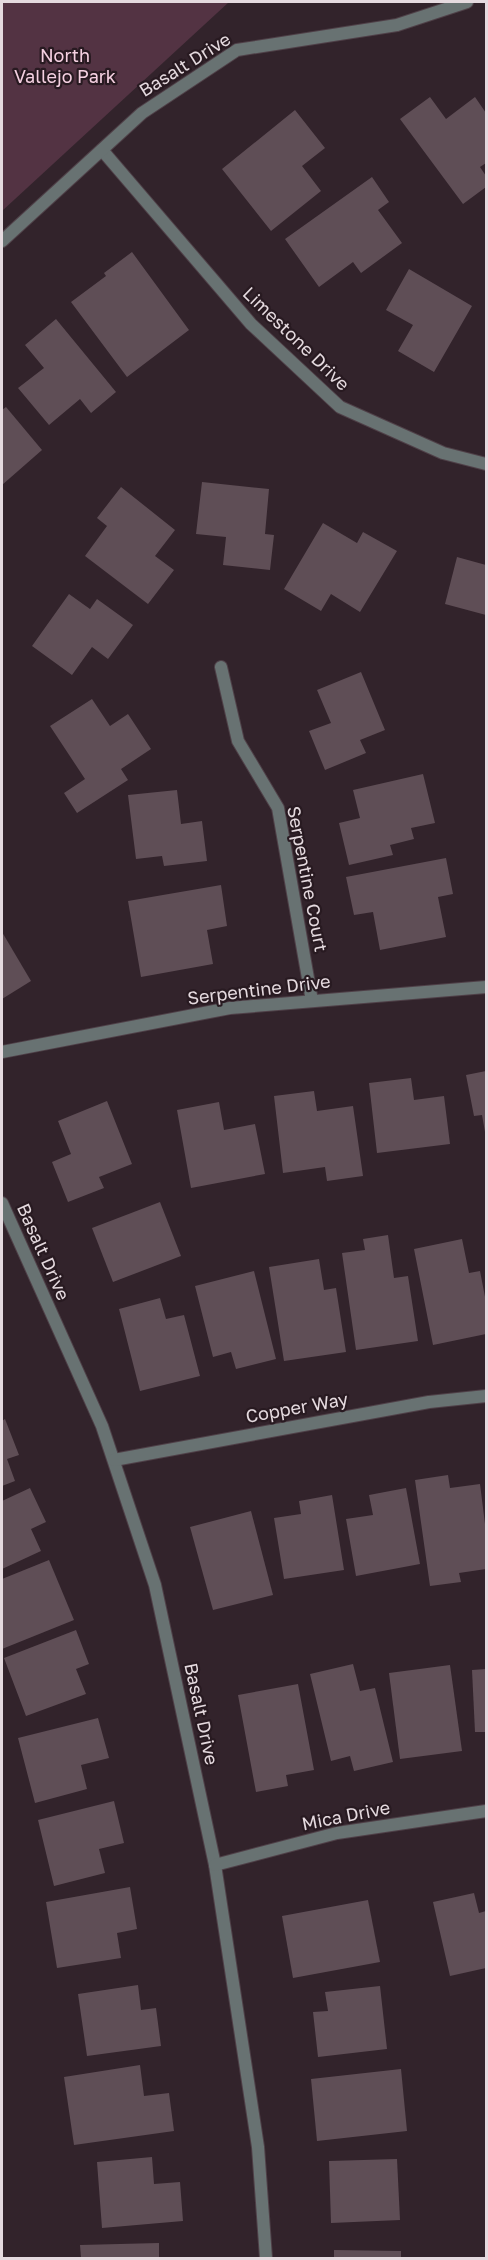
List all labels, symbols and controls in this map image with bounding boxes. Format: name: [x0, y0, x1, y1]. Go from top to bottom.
street label: Basalt Drive: [135, 27, 234, 101]
park label: North Vallejo Park: [14, 44, 116, 87]
street label: Limestone Drive: [239, 282, 355, 395]
street label: Serpentine Court: [283, 804, 333, 954]
street label: Serpentine Drive: [186, 969, 332, 1009]
street label: Basalt Drive: [13, 1200, 75, 1303]
street label: Copper Way: [244, 1387, 350, 1427]
street label: Basalt Drive: [180, 1661, 224, 1767]
street label: Mica Drive: [300, 1796, 392, 1834]

